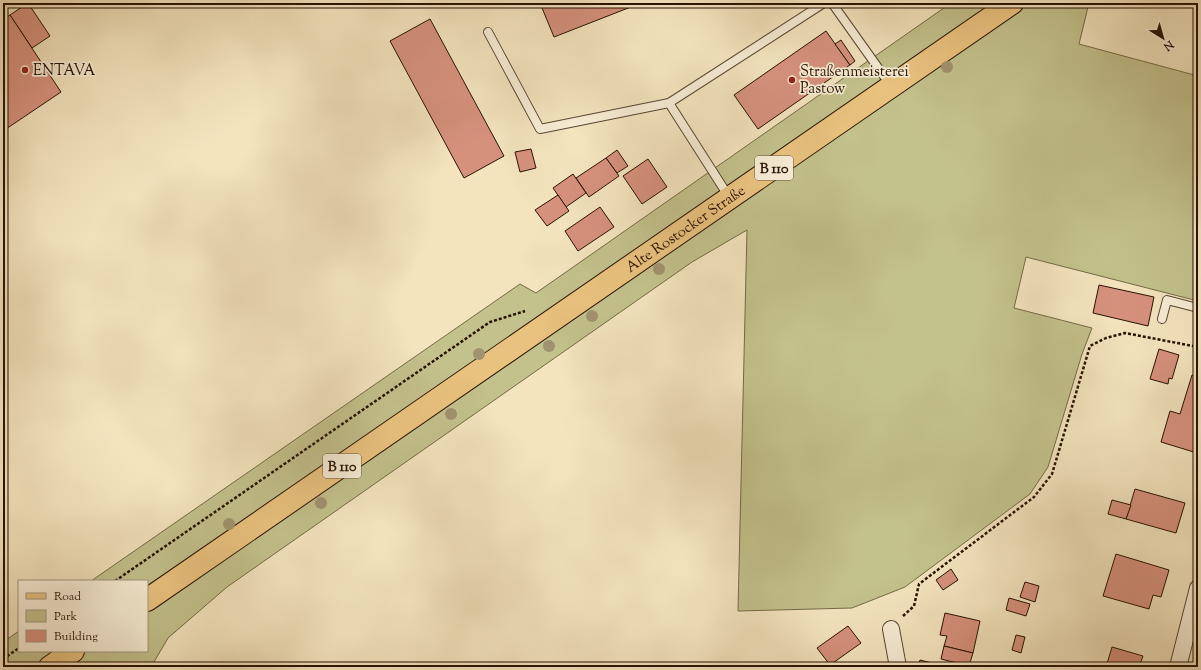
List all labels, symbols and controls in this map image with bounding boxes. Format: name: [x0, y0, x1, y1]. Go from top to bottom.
north arrow: [1143, 18, 1183, 58]
text: N: [1160, 36, 1178, 54]
place label: ENTAVA: [33, 61, 95, 82]
place label: Straßenmeisterei Pastow: [800, 62, 909, 100]
marker: ENTAVA: [20, 65, 30, 75]
marker: Straßenmeisterei Pastow: [787, 75, 797, 85]
road number: B 110: [755, 156, 793, 180]
street label: Alte Rostocker Straße: [622, 181, 750, 279]
road number: B 110: [323, 454, 361, 478]
legend: [18, 580, 148, 652]
text: Road: [54, 588, 81, 606]
text: Park: [54, 608, 77, 626]
text: Building: [54, 628, 98, 646]

